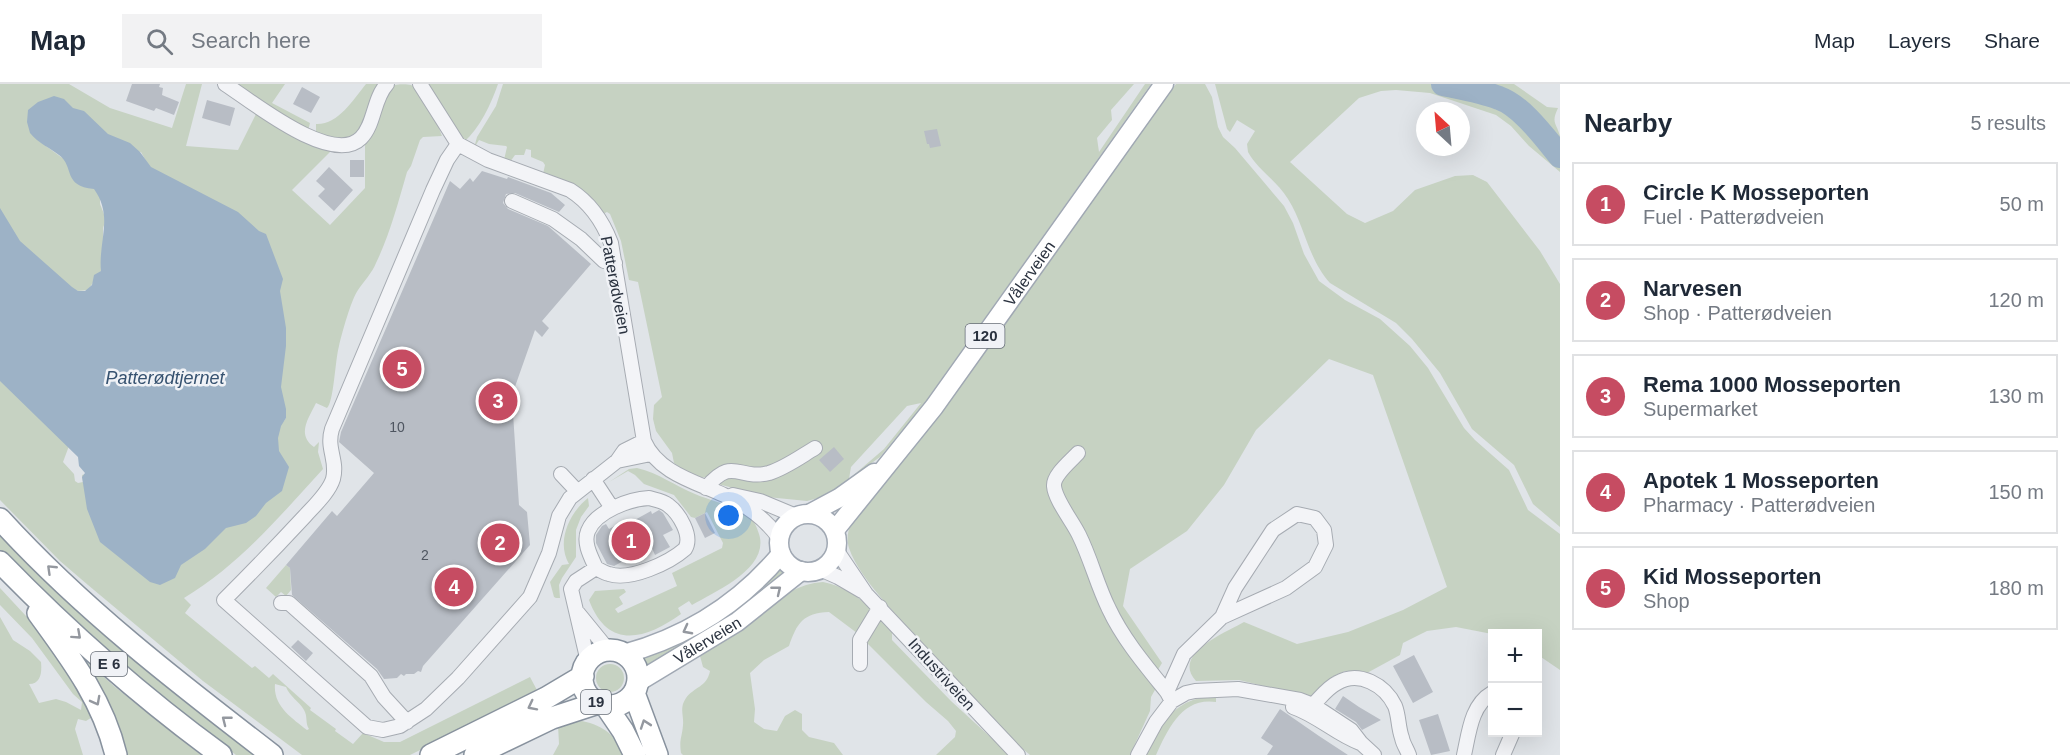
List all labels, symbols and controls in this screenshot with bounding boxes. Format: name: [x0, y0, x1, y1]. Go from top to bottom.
search box: [122, 14, 542, 68]
text: Map: [30, 25, 86, 56]
icon: search: [143, 25, 176, 58]
text: Search here: [191, 28, 311, 53]
text: Map: [1814, 29, 1855, 52]
text: Layers: [1888, 29, 1951, 52]
text: Share: [1984, 29, 2040, 52]
north arrow: [1416, 102, 1470, 156]
text: Nearby: [1584, 108, 1672, 138]
text: 5 results: [1970, 112, 2046, 134]
text: Circle K Mosseporten: [1643, 180, 1869, 205]
text: 1: [1600, 193, 1611, 215]
text: 50 m: [2000, 193, 2044, 215]
text: Fuel · Patterødveien: [1643, 206, 1824, 228]
street label: Patterødveien: [598, 235, 633, 336]
street label: Vålerveien: [1001, 238, 1058, 309]
text: Narvesen: [1643, 276, 1742, 301]
text: 2: [1600, 289, 1611, 311]
text: 120 m: [1988, 289, 2044, 311]
text: Shop · Patterødveien: [1643, 302, 1832, 324]
road number: 120: [966, 324, 1004, 348]
pin: 5: [382, 346, 422, 392]
water label: Patterødtjernet: [105, 368, 226, 388]
text: Rema 1000 Mosseporten: [1643, 372, 1901, 397]
pin: 3: [478, 378, 518, 424]
text: 3: [1600, 385, 1611, 407]
text: 130 m: [1988, 385, 2044, 407]
text: Supermarket: [1643, 398, 1758, 420]
house number: 10: [389, 419, 405, 435]
text: Apotek 1 Mosseporten: [1643, 468, 1879, 493]
text: 4: [1600, 481, 1611, 503]
text: 150 m: [1988, 481, 2044, 503]
text: Pharmacy · Patterødveien: [1643, 494, 1875, 516]
your location: [714, 501, 743, 530]
pin: 1: [612, 518, 650, 564]
pin: 2: [480, 520, 520, 566]
house number: 2: [421, 547, 429, 563]
pin: 4: [434, 564, 474, 610]
text: Kid Mosseporten: [1643, 564, 1821, 589]
one-way arrow: [47, 566, 58, 577]
text: 5: [1600, 577, 1611, 599]
text: 180 m: [1988, 577, 2044, 599]
one-way arrow: [770, 586, 781, 597]
text: Shop: [1643, 590, 1690, 612]
street label: Vålerveien: [671, 614, 744, 667]
one-way arrow: [683, 623, 693, 634]
one-way arrow: [70, 628, 80, 639]
map controls: [1488, 629, 1542, 737]
button: +: [1488, 629, 1542, 683]
street label: Industriveien: [905, 635, 978, 714]
road number: E 6: [91, 652, 127, 676]
button: −: [1488, 683, 1542, 737]
road number: 19: [581, 690, 611, 714]
one-way arrow: [89, 694, 101, 705]
one-way arrow: [528, 698, 539, 710]
one-way arrow: [221, 716, 232, 727]
one-way arrow: [639, 719, 652, 730]

